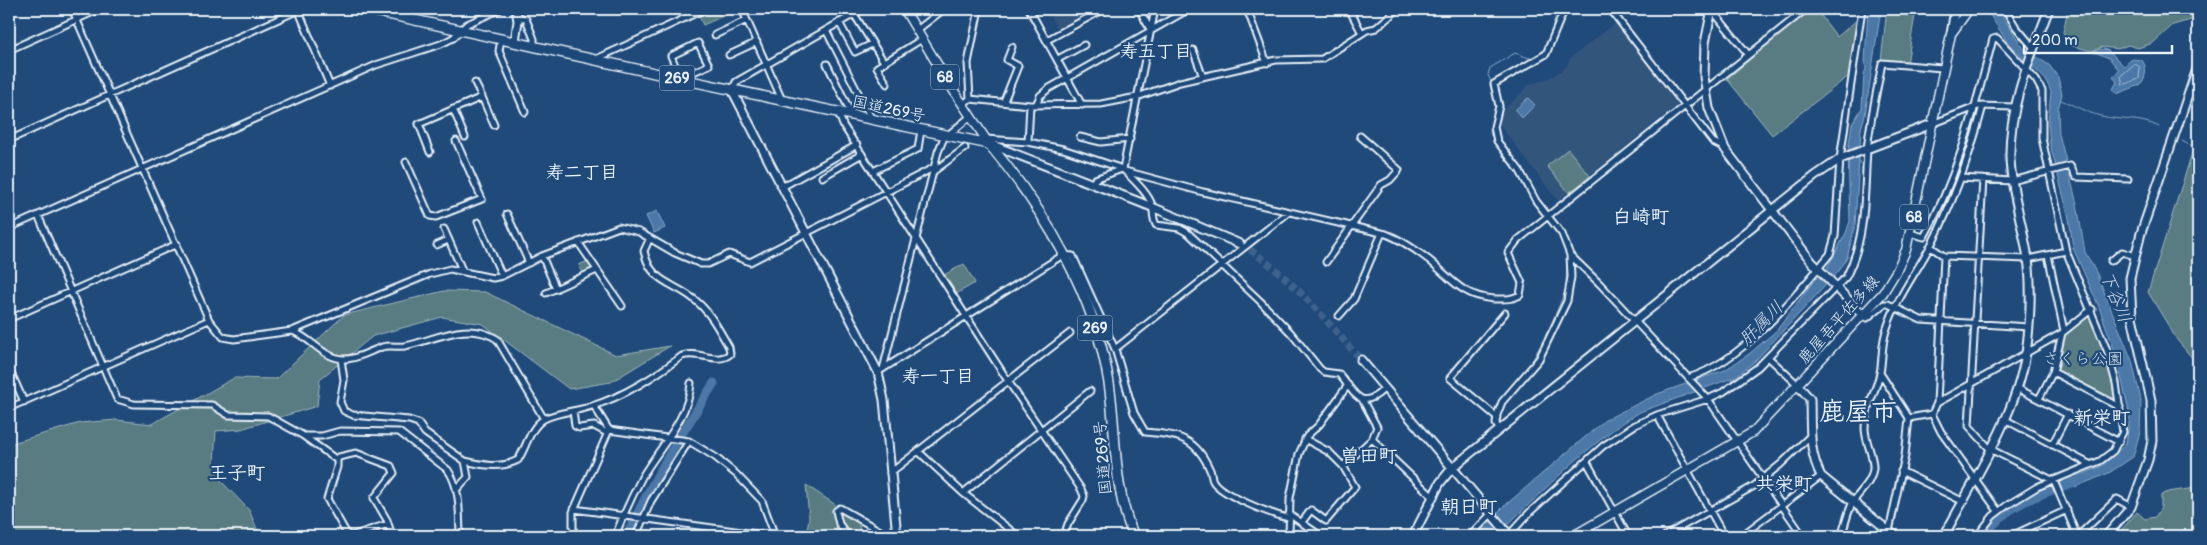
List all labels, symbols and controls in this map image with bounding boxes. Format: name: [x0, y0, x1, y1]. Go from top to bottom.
scale bar: [2024, 22, 2172, 54]
text: 200 m: [2032, 31, 2077, 50]
district label: 寿五丁目: [1120, 40, 1192, 63]
road number: 68: [931, 64, 959, 90]
road number: 269: [660, 66, 694, 90]
street label: 国道269号: [850, 91, 927, 127]
district label: 寿二丁目: [546, 161, 618, 184]
road number: 68: [1900, 204, 1928, 230]
district label: 白崎町: [1612, 205, 1670, 229]
water label: 下谷川: [2095, 268, 2136, 327]
street label: 鹿屋吾平佐多線: [1794, 271, 1884, 368]
water label: 肝属川: [1734, 296, 1789, 351]
road number: 269: [1078, 316, 1112, 340]
park label: さくら公園: [2043, 349, 2123, 369]
district label: 寿一丁目: [902, 365, 974, 388]
district label: 鹿屋市: [1819, 396, 1897, 428]
district label: 新栄町: [2073, 406, 2131, 430]
street label: 国道269号: [1090, 420, 1116, 496]
district label: 曽田町: [1340, 444, 1398, 468]
district label: 王子町: [208, 461, 266, 485]
district label: 共栄町: [1755, 472, 1813, 496]
district label: 朝日町: [1440, 495, 1498, 519]

